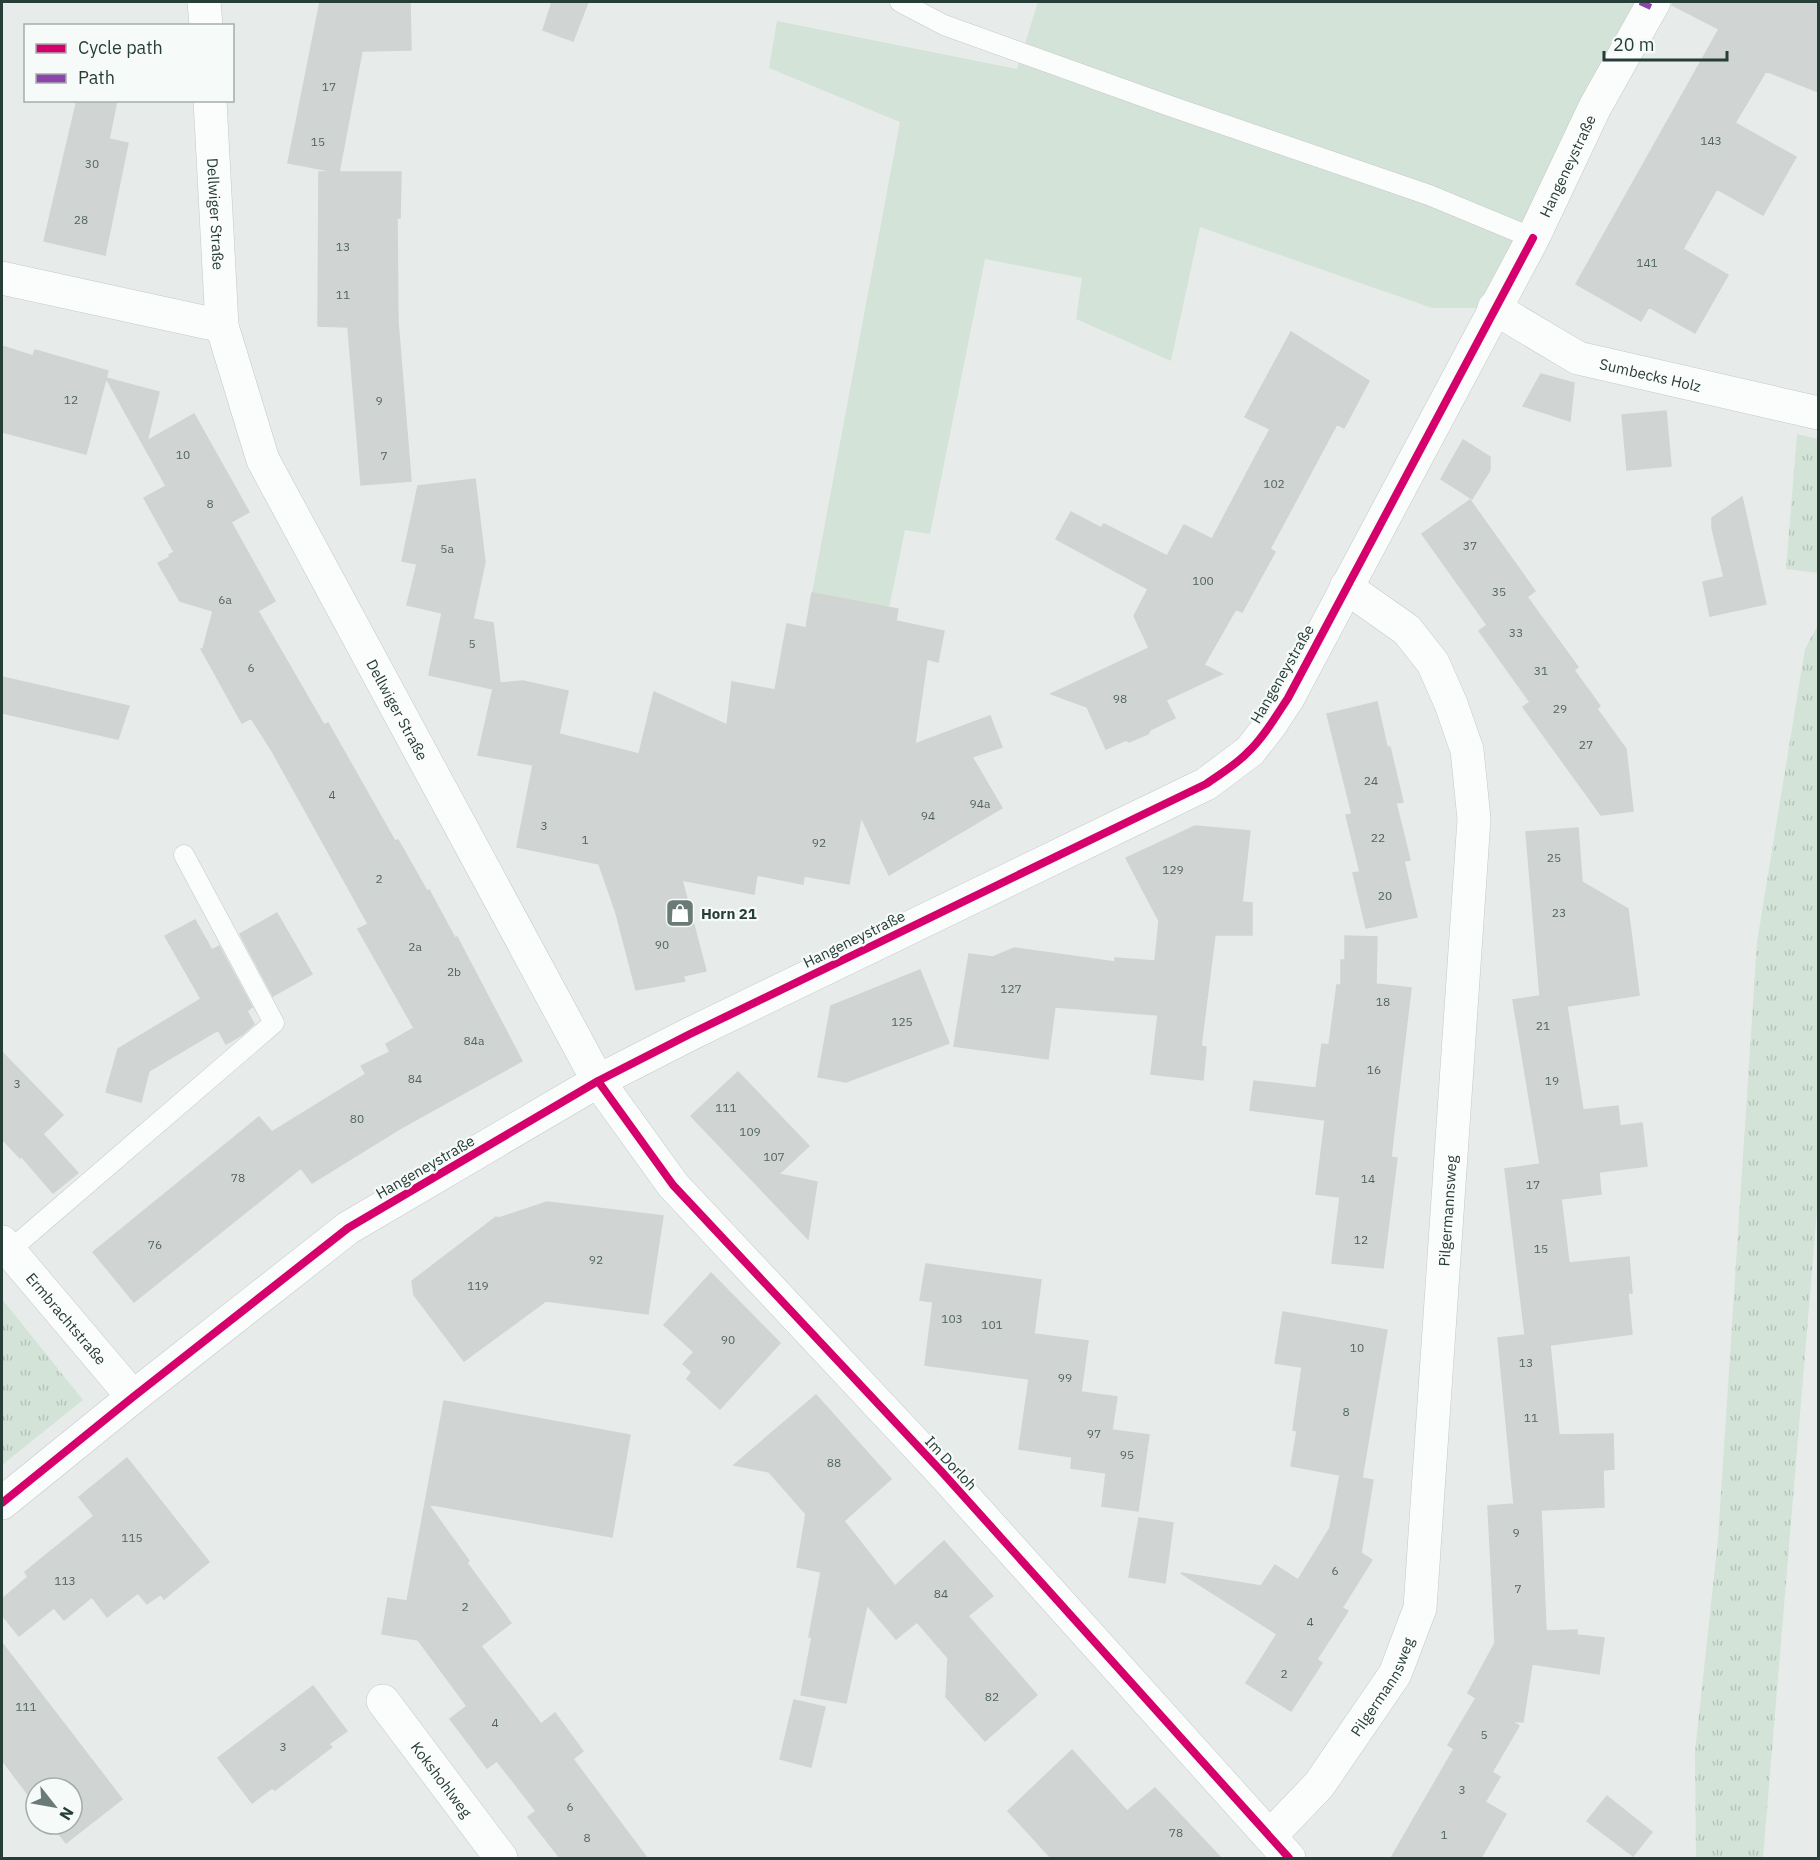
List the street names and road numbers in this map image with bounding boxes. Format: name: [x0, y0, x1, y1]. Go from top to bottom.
street label: Hangeneystraße: [1535, 111, 1600, 220]
street label: Dellwiger Straße: [204, 157, 229, 270]
street label: Sumbecks Holz: [1598, 354, 1703, 395]
street label: Hangeneystraße: [1246, 621, 1318, 727]
street label: Dellwiger Straße: [363, 656, 433, 763]
street label: Hangeneystraße: [800, 906, 908, 972]
street label: Hangeneystraße: [372, 1131, 478, 1203]
street label: Pilgermannsweg: [1434, 1154, 1460, 1267]
street label: Ermbrachtstraße: [22, 1268, 111, 1368]
street label: Im Dorloh: [921, 1432, 981, 1494]
street label: Pilgermannsweg: [1346, 1635, 1418, 1740]
street label: Kokshohlweg: [407, 1738, 476, 1821]

